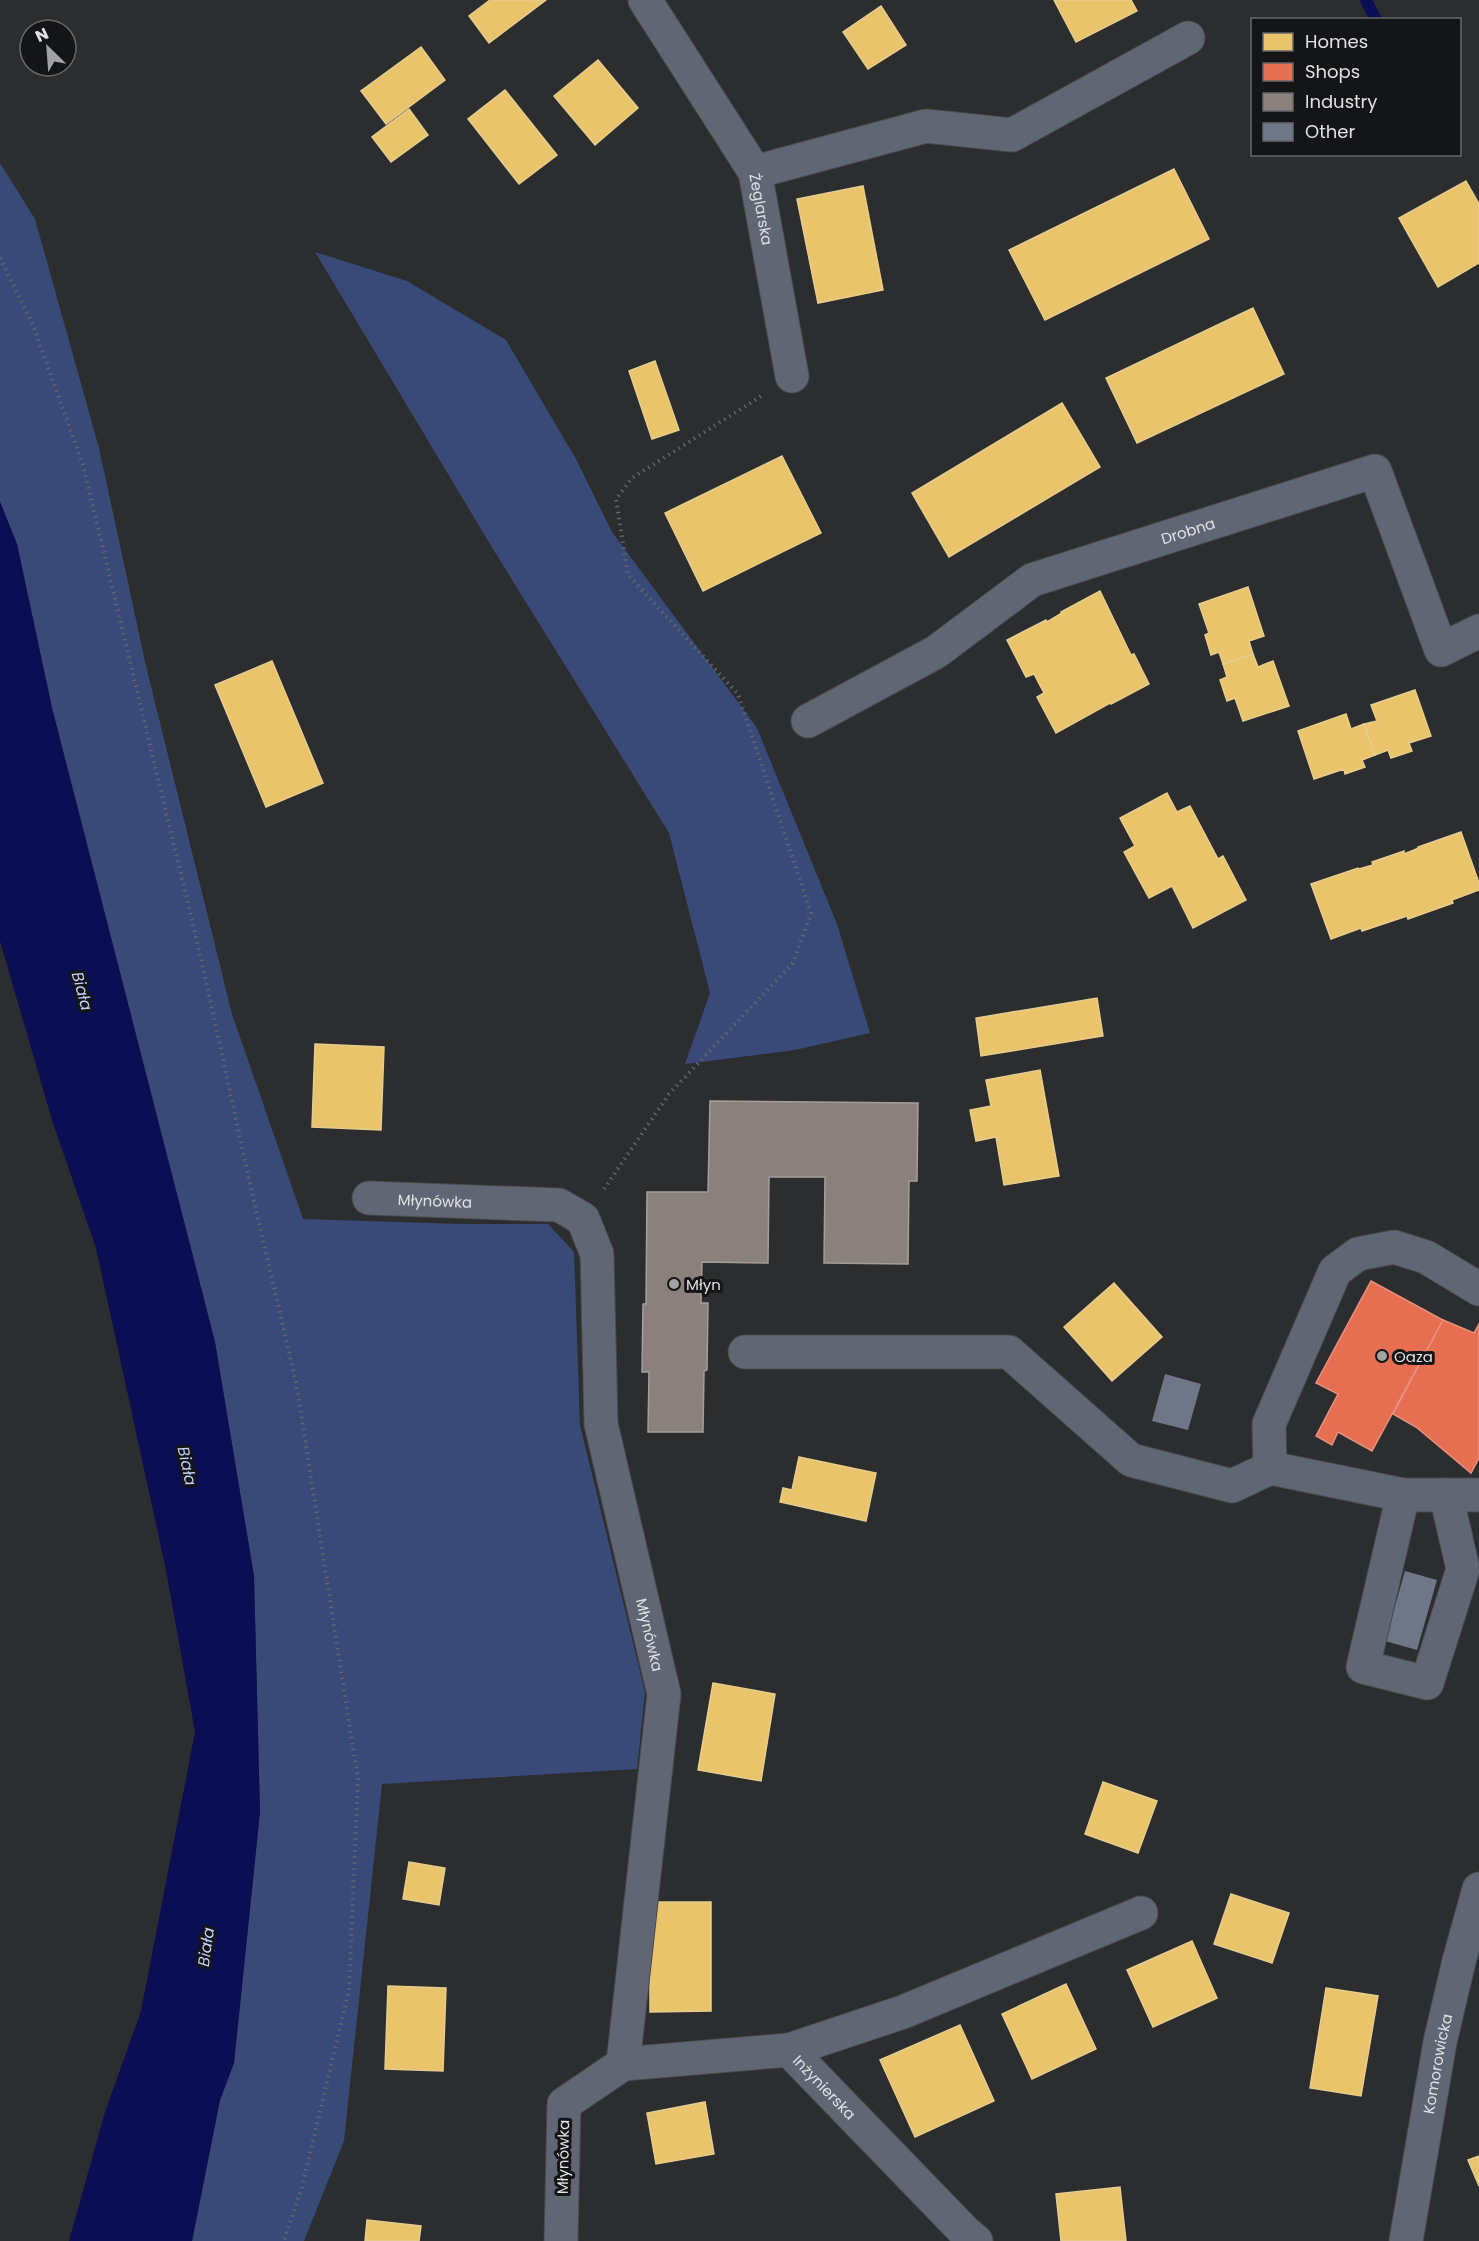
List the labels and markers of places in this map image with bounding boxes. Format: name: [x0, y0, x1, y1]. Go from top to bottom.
place label: Młyn: [686, 1274, 721, 1295]
marker: Młyn: [667, 1277, 681, 1291]
place label: Oaza: [1394, 1346, 1433, 1367]
marker: Oaza: [1375, 1349, 1389, 1363]

